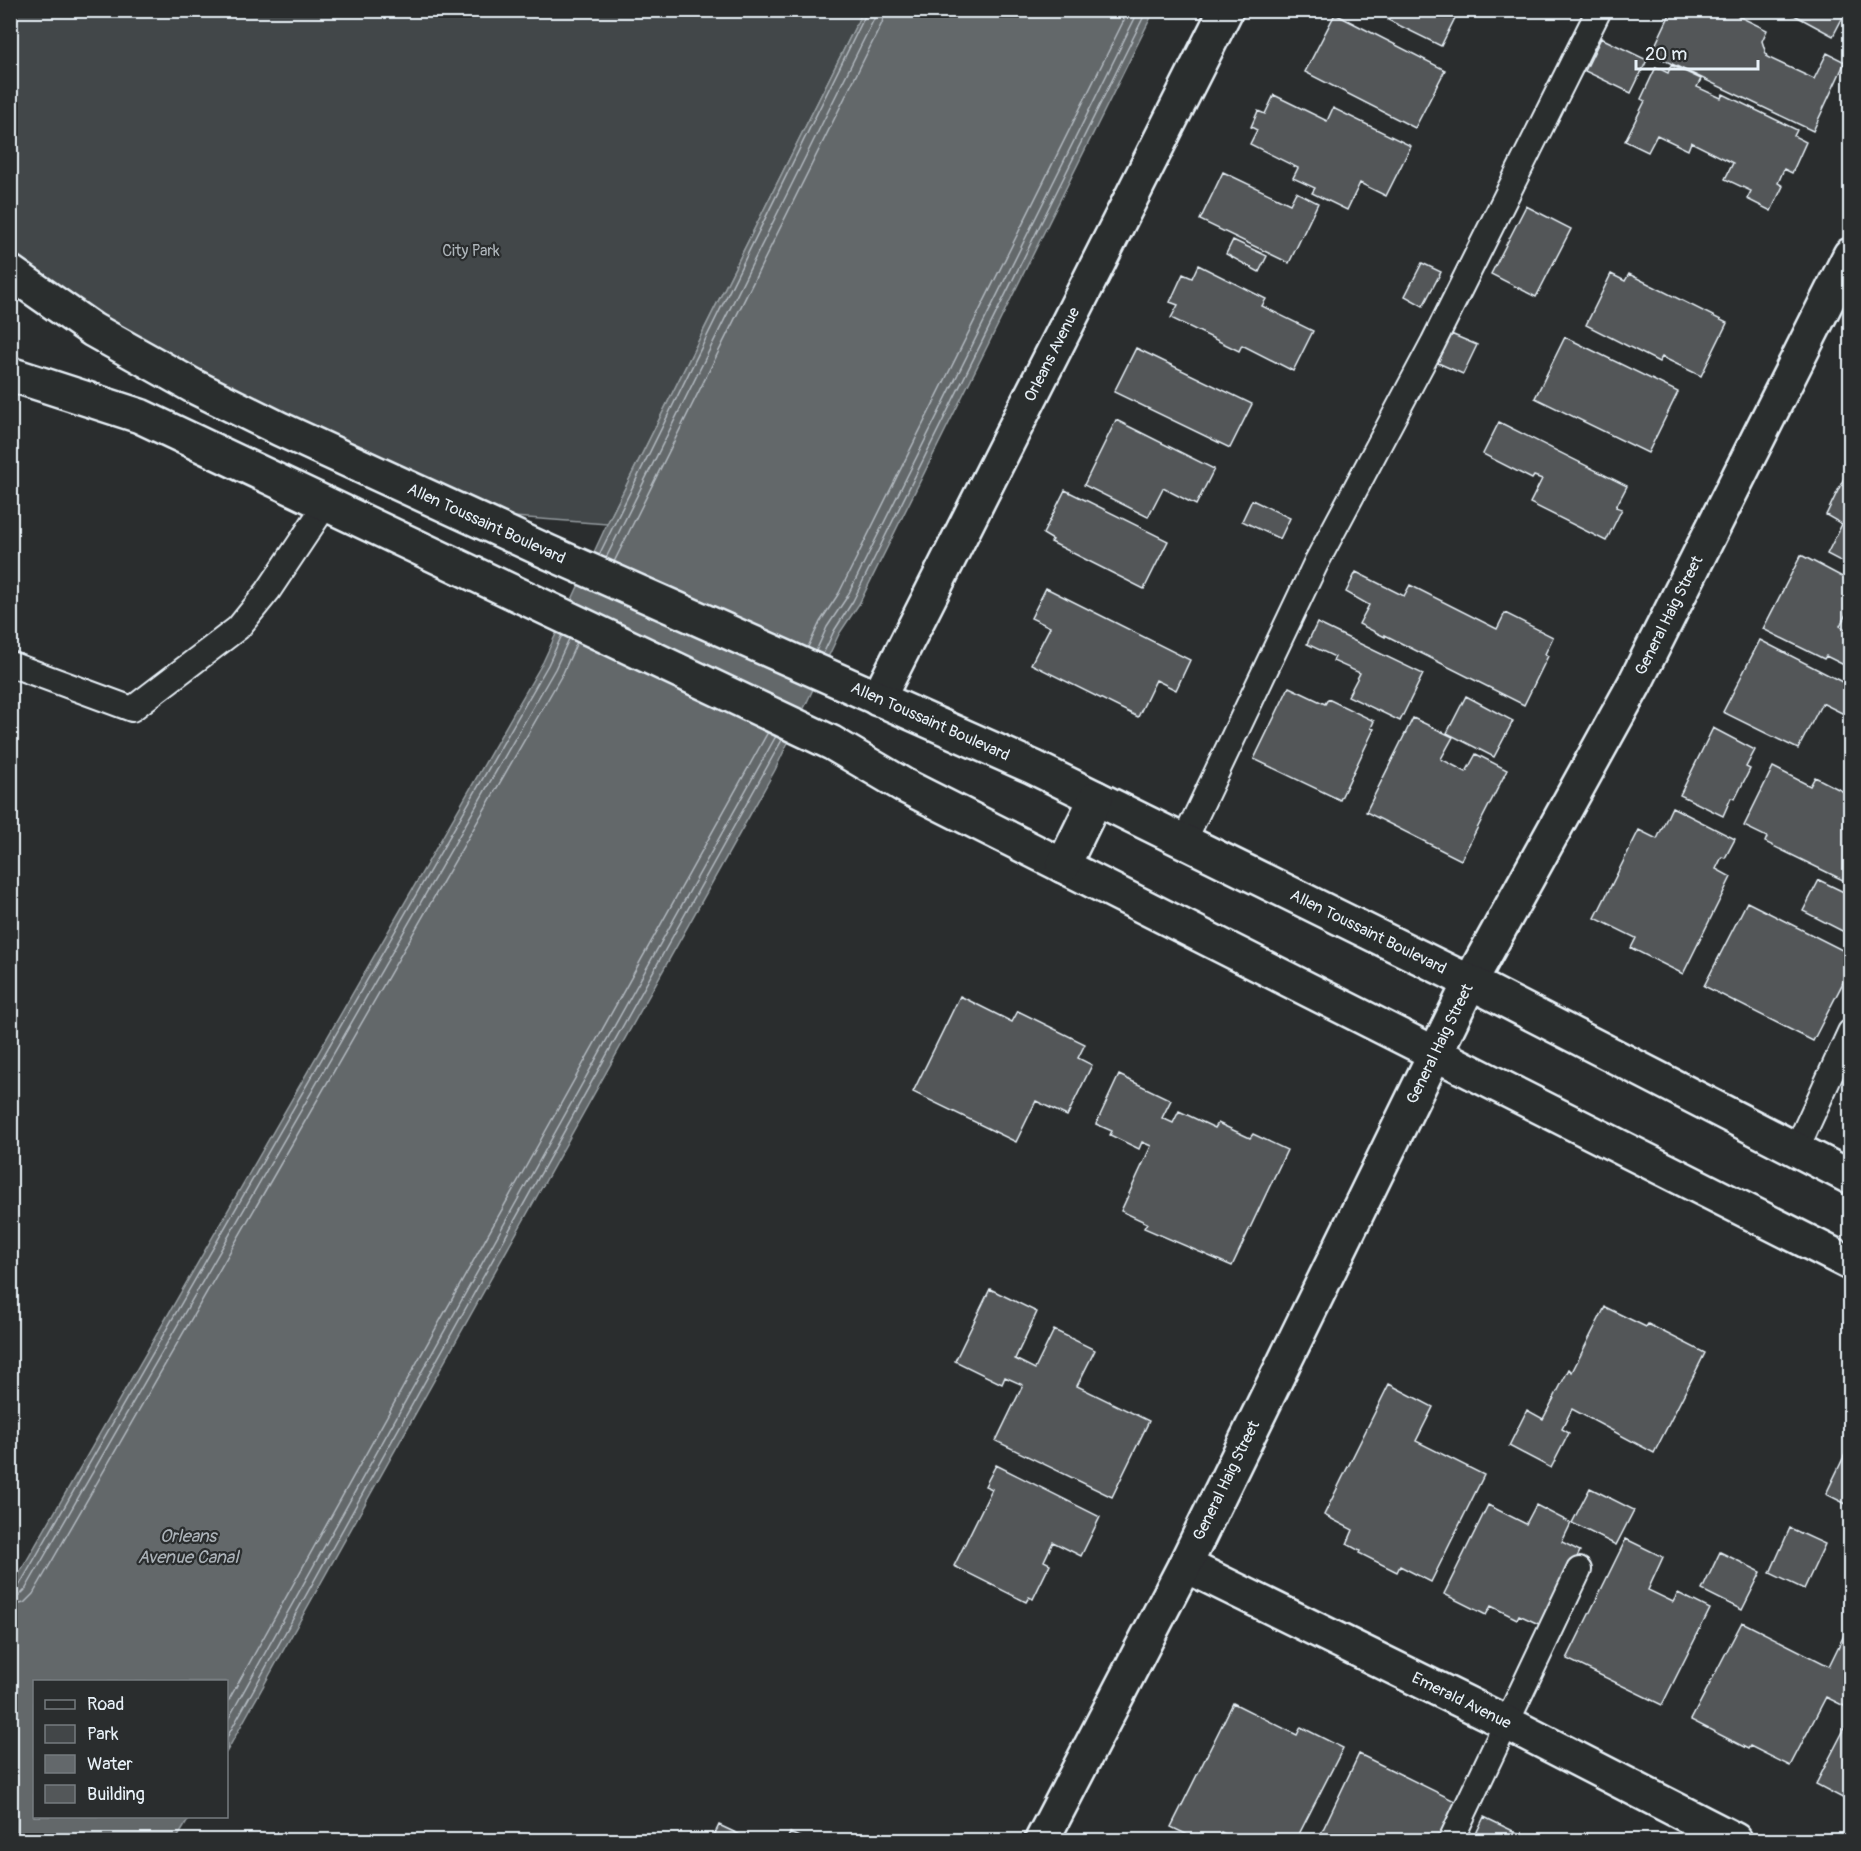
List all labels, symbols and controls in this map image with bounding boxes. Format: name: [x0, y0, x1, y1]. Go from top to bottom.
scale bar: [1636, 33, 1758, 71]
text: 20 m: [1645, 43, 1687, 66]
park label: City Park: [442, 241, 500, 261]
street label: Orleans Avenue: [1020, 304, 1084, 405]
street label: Allen Toussaint Boulevard: [404, 479, 569, 568]
street label: General Haig Street: [1631, 552, 1708, 678]
street label: Allen Toussaint Boulevard: [848, 678, 1013, 765]
street label: Allen Toussaint Boulevard: [1287, 885, 1450, 979]
street label: General Haig Street: [1402, 980, 1478, 1107]
street label: General Haig Street: [1189, 1417, 1264, 1544]
water label: Orleans Avenue Canal: [137, 1525, 240, 1569]
street label: Emerald Avenue: [1409, 1668, 1515, 1733]
legend: [33, 1680, 228, 1818]
text: Road: [87, 1693, 124, 1716]
text: Park: [87, 1723, 119, 1746]
text: Water: [87, 1753, 133, 1776]
text: Building: [87, 1783, 145, 1806]

